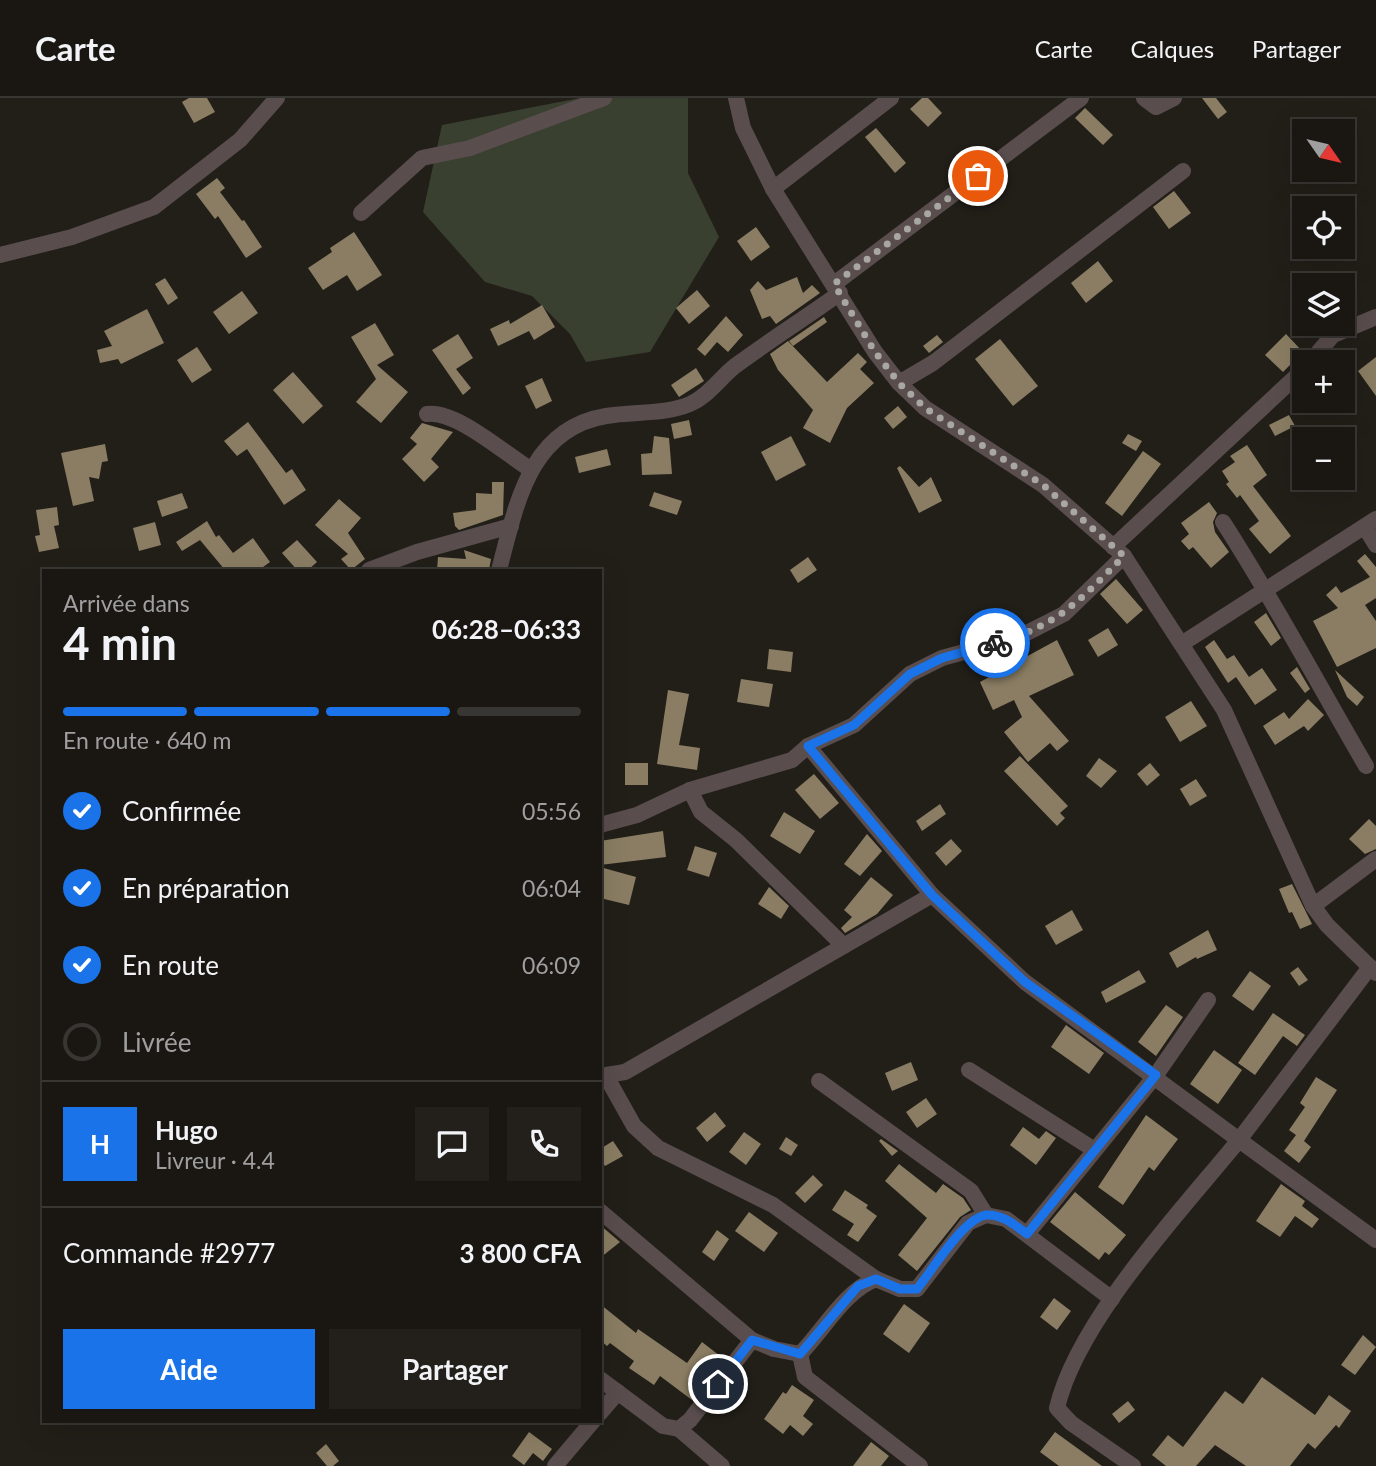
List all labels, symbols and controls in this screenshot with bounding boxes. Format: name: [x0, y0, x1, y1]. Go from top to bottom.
text: Carte: [35, 28, 116, 68]
text: Carte: [1035, 34, 1093, 63]
text: Calques: [1131, 34, 1214, 63]
text: Partager: [1252, 34, 1341, 63]
north arrow: [1292, 119, 1354, 182]
map controls: [1292, 119, 1355, 490]
pin: [948, 146, 1008, 206]
icon: bag: [959, 157, 997, 195]
button: locate: [1292, 196, 1355, 259]
button: layers: [1292, 273, 1355, 336]
button: +: [1292, 350, 1355, 413]
button: −: [1292, 427, 1355, 490]
text: Arrivée dans: [63, 589, 190, 617]
courier: [960, 608, 1030, 678]
text: 06:28–06:33: [432, 613, 581, 645]
text: 4 min: [63, 615, 177, 670]
icon: bike: [976, 624, 1014, 662]
text: En route · 640 m: [63, 726, 231, 754]
icon: check: [63, 792, 101, 830]
text: Confirmée: [122, 795, 241, 827]
text: 05:56: [522, 797, 581, 825]
icon: check: [63, 869, 101, 907]
text: En préparation: [122, 872, 290, 904]
text: 06:04: [522, 874, 581, 902]
icon: check: [63, 946, 101, 984]
text: En route: [122, 949, 219, 981]
text: 06:09: [522, 951, 581, 979]
text: Livrée: [122, 1026, 191, 1058]
button: chat: [415, 1107, 489, 1181]
button: phone: [507, 1107, 581, 1181]
text: Hugo: [155, 1114, 218, 1146]
text: H: [90, 1128, 110, 1160]
text: Livreur · 4.4: [155, 1146, 275, 1174]
text: Commande #2977: [63, 1237, 275, 1269]
text: 3 800 CFA: [460, 1237, 581, 1269]
button: Aide: [63, 1329, 315, 1409]
button: Partager: [329, 1329, 581, 1409]
pin: [688, 1354, 748, 1414]
icon: home: [699, 1365, 737, 1403]

